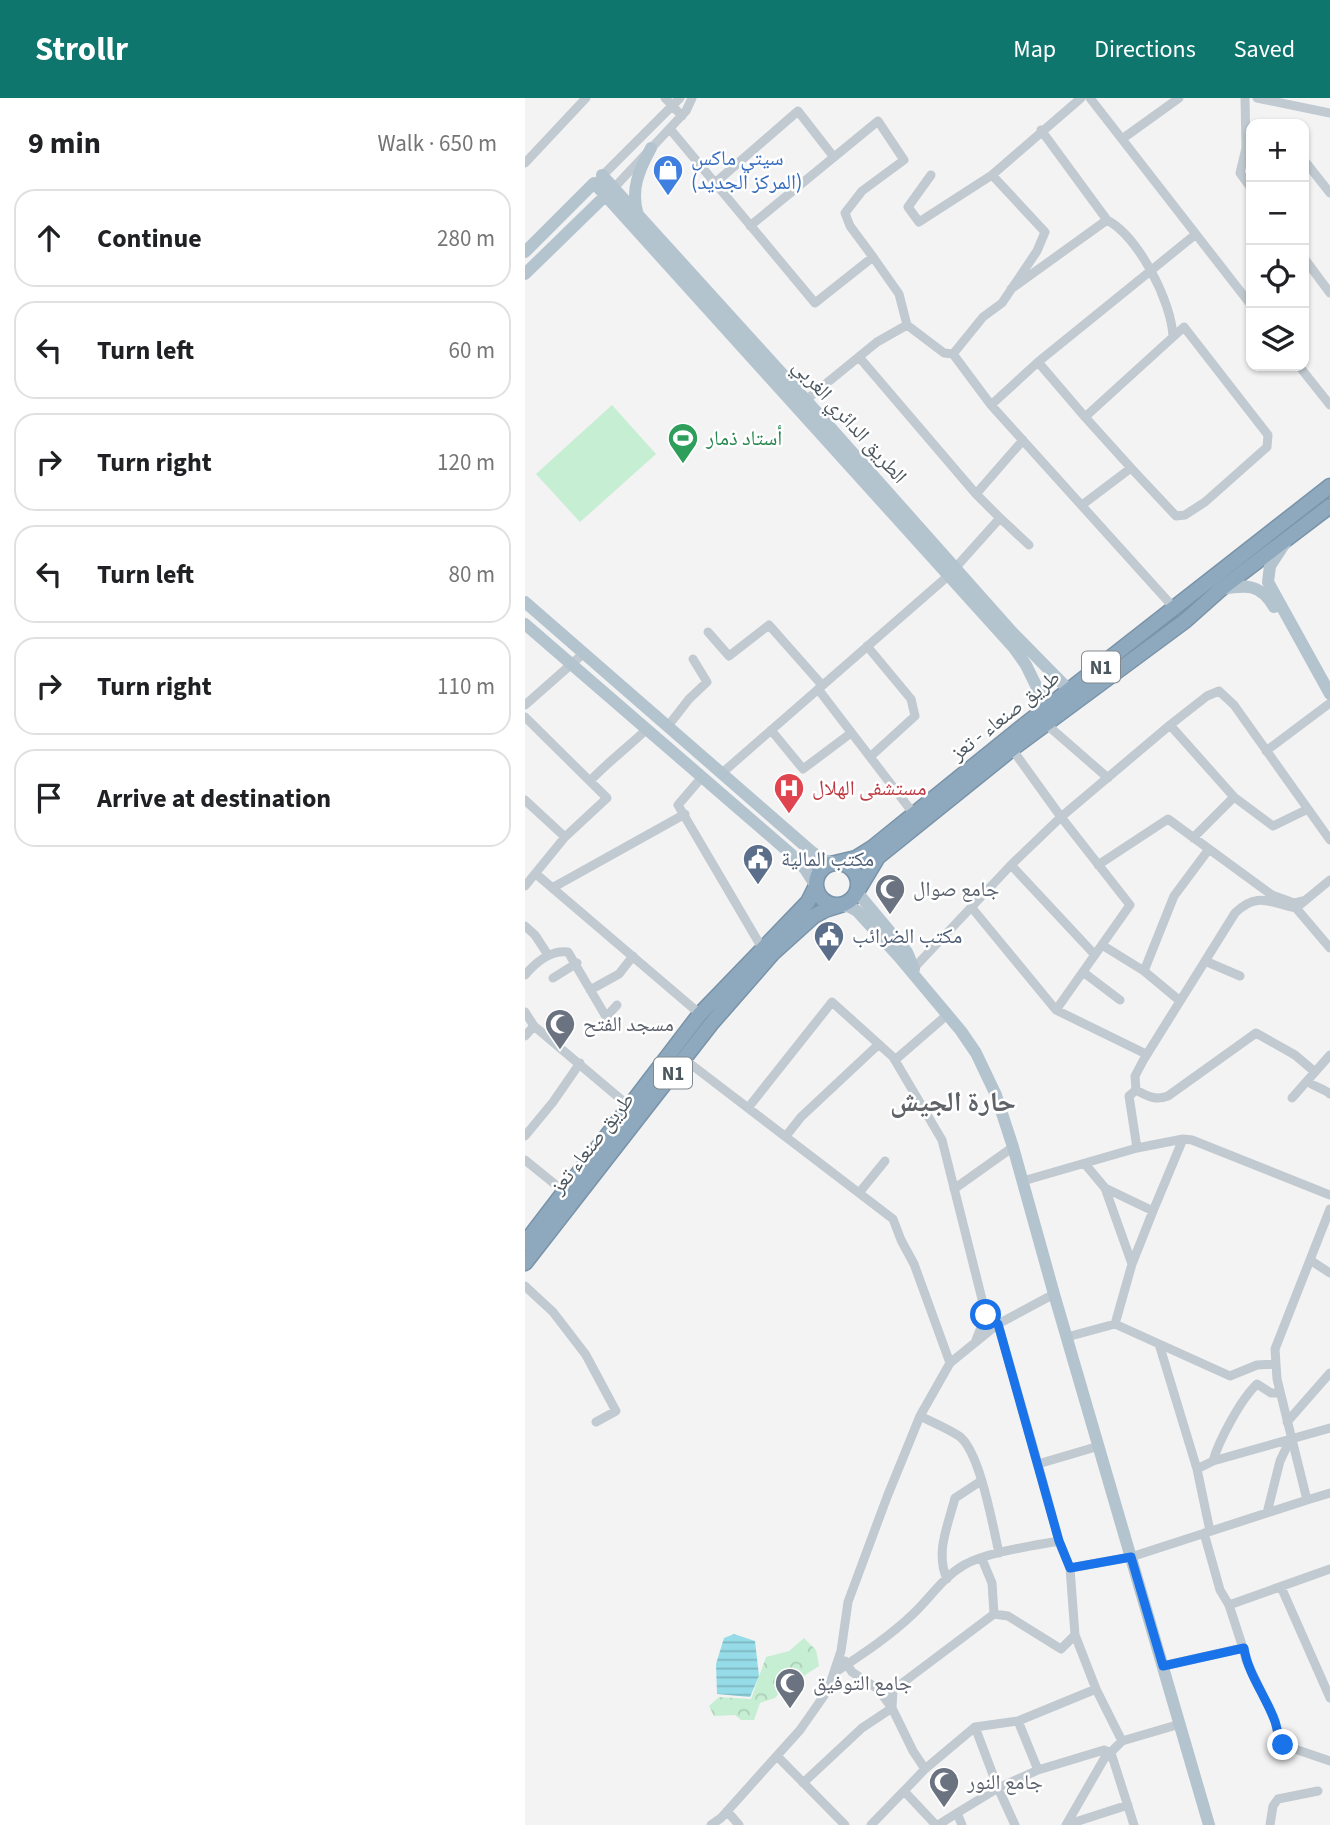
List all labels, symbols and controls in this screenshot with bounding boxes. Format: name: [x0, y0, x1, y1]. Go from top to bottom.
text: Strollr: [35, 26, 128, 73]
text: Map: [1013, 32, 1056, 67]
text: Directions: [1094, 32, 1196, 67]
text: Saved: [1234, 32, 1295, 67]
map controls: [1246, 119, 1309, 371]
button: +: [1246, 119, 1309, 182]
text: 9 min: [28, 122, 101, 165]
text: Walk · 650 m: [378, 127, 497, 160]
place label: سيتي ماكس (المركز الجديد): [691, 143, 802, 197]
shop icon: سيتي ماكس (المركز الجديد): [651, 153, 685, 197]
button: −: [1246, 182, 1309, 245]
icon: ahead: [30, 219, 68, 257]
text: Continue: [97, 220, 202, 257]
text: 280 m: [437, 222, 495, 255]
button: locate: [1246, 245, 1309, 308]
button: layers: [1246, 308, 1309, 371]
icon: left: [30, 331, 68, 369]
text: Turn left: [97, 332, 194, 369]
text: 60 m: [448, 334, 495, 367]
street label: الطريق الدائري الغربي: [785, 352, 914, 491]
sports icon: أستاد ذمار: [666, 421, 700, 465]
place label: أستاد ذمار: [705, 423, 782, 453]
icon: right: [30, 443, 68, 481]
text: Turn right: [97, 444, 212, 481]
text: 120 m: [437, 446, 495, 479]
icon: left: [30, 555, 68, 593]
text: Turn left: [97, 556, 194, 593]
text: 80 m: [448, 558, 495, 591]
road number: N1: [1082, 652, 1120, 682]
street label: طريق صنعاء - تعز: [943, 662, 1066, 768]
icon: right: [30, 667, 68, 705]
text: Turn right: [97, 668, 212, 705]
text: 110 m: [437, 670, 495, 703]
hospital icon: مستشفى الهلال: [772, 771, 806, 815]
place label: مستشفى الهلال: [812, 773, 927, 803]
icon: arrive: [30, 779, 68, 817]
text: Arrive at destination: [97, 780, 331, 817]
public building icon: مكتب المالية: [741, 842, 775, 886]
place label: مكتب المالية: [781, 844, 874, 874]
mosque icon: جامع صوال: [873, 872, 907, 916]
place label: جامع صوال: [913, 874, 999, 904]
public building icon: مكتب الضرائب: [812, 919, 846, 963]
place label: مكتب الضرائب: [852, 921, 962, 951]
mosque icon: مسجد الفتح: [543, 1007, 577, 1051]
place label: مسجد الفتح: [583, 1009, 674, 1039]
road number: N1: [654, 1057, 692, 1088]
district label: حارة الجيش: [890, 1082, 1016, 1122]
street label: طريق صنعاء تعز: [542, 1086, 641, 1201]
route start: [970, 1299, 1001, 1330]
mosque icon: جامع التوفيق: [773, 1666, 807, 1710]
place label: جامع التوفيق: [813, 1668, 912, 1698]
route end: [1267, 1729, 1298, 1760]
mosque icon: جامع النور: [927, 1765, 961, 1809]
place label: جامع النور: [966, 1767, 1043, 1797]

